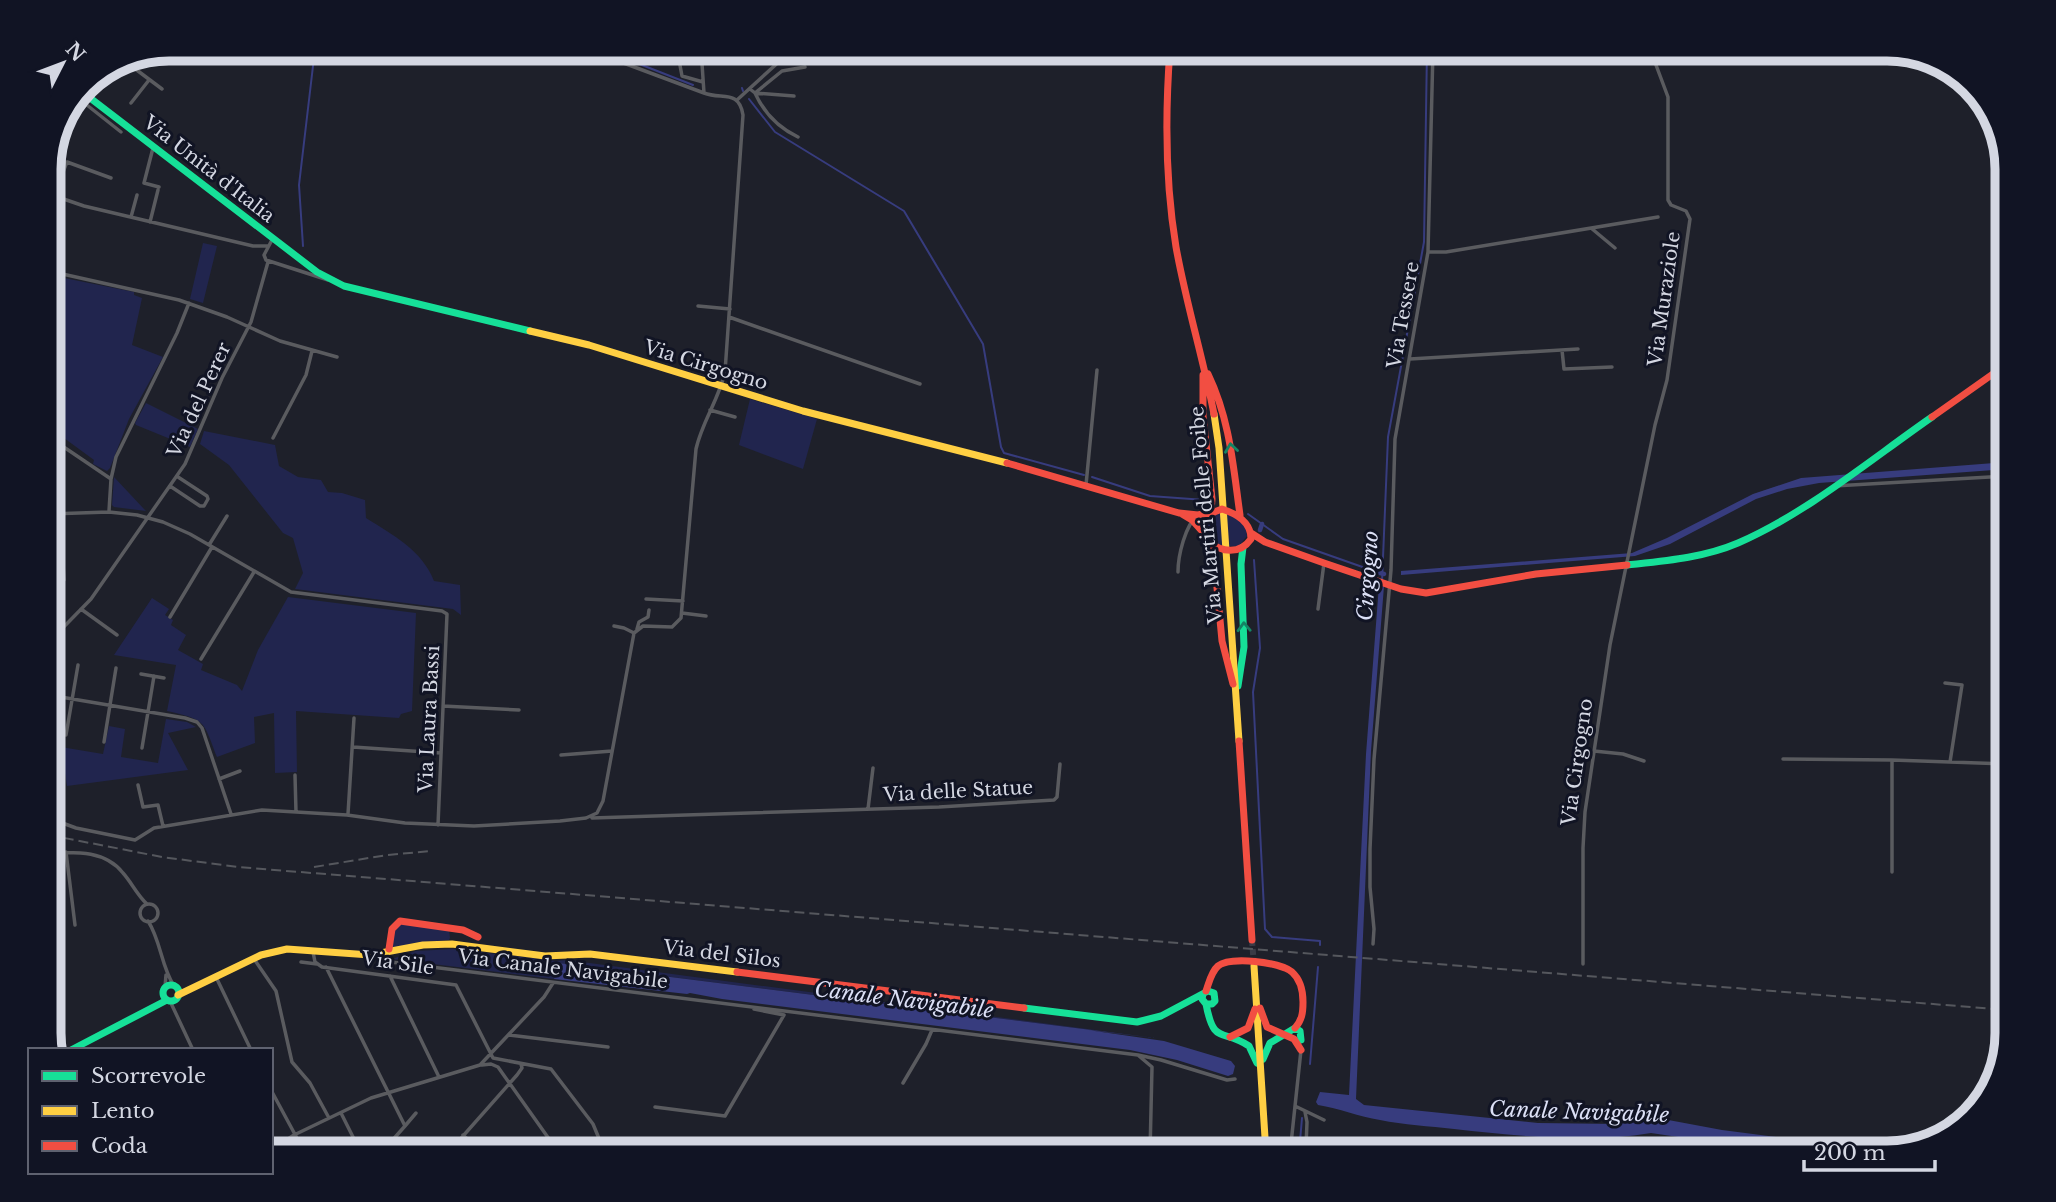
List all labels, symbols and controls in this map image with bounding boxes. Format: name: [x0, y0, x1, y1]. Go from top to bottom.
north arrow: [28, 28, 98, 98]
text: N: [61, 38, 90, 66]
street label: Via Unità d'Italia: [138, 110, 280, 228]
street label: Via Muraziole: [1643, 230, 1685, 369]
street label: Via Tessere: [1382, 260, 1424, 371]
street label: Via Cirgogno: [640, 335, 771, 395]
street label: Via del Perer: [162, 339, 236, 462]
street label: Via Martiri delle Foibe: [1185, 405, 1227, 626]
one-way arrow: [1224, 442, 1239, 454]
water label: Cirgogno: [1352, 530, 1384, 622]
one-way arrow: [1236, 621, 1252, 632]
street label: Via Laura Bassi: [414, 644, 444, 794]
street label: Via Cirgogno: [1557, 697, 1597, 828]
street label: Via delle Statue: [881, 776, 1034, 806]
street label: Via del Silos: [661, 935, 782, 973]
street label: Via Canale Navigabile: [456, 945, 669, 993]
street label: Via Sile: [359, 946, 436, 979]
water label: Canale Navigabile: [813, 976, 995, 1024]
legend: [28, 1048, 273, 1174]
text: Scorrevole: [91, 1063, 206, 1089]
water label: Canale Navigabile: [1489, 1096, 1670, 1128]
text: Lento: [91, 1098, 154, 1124]
scale bar: [1804, 1128, 1935, 1172]
text: Coda: [91, 1133, 148, 1159]
text: 200 m: [1814, 1140, 1886, 1166]

